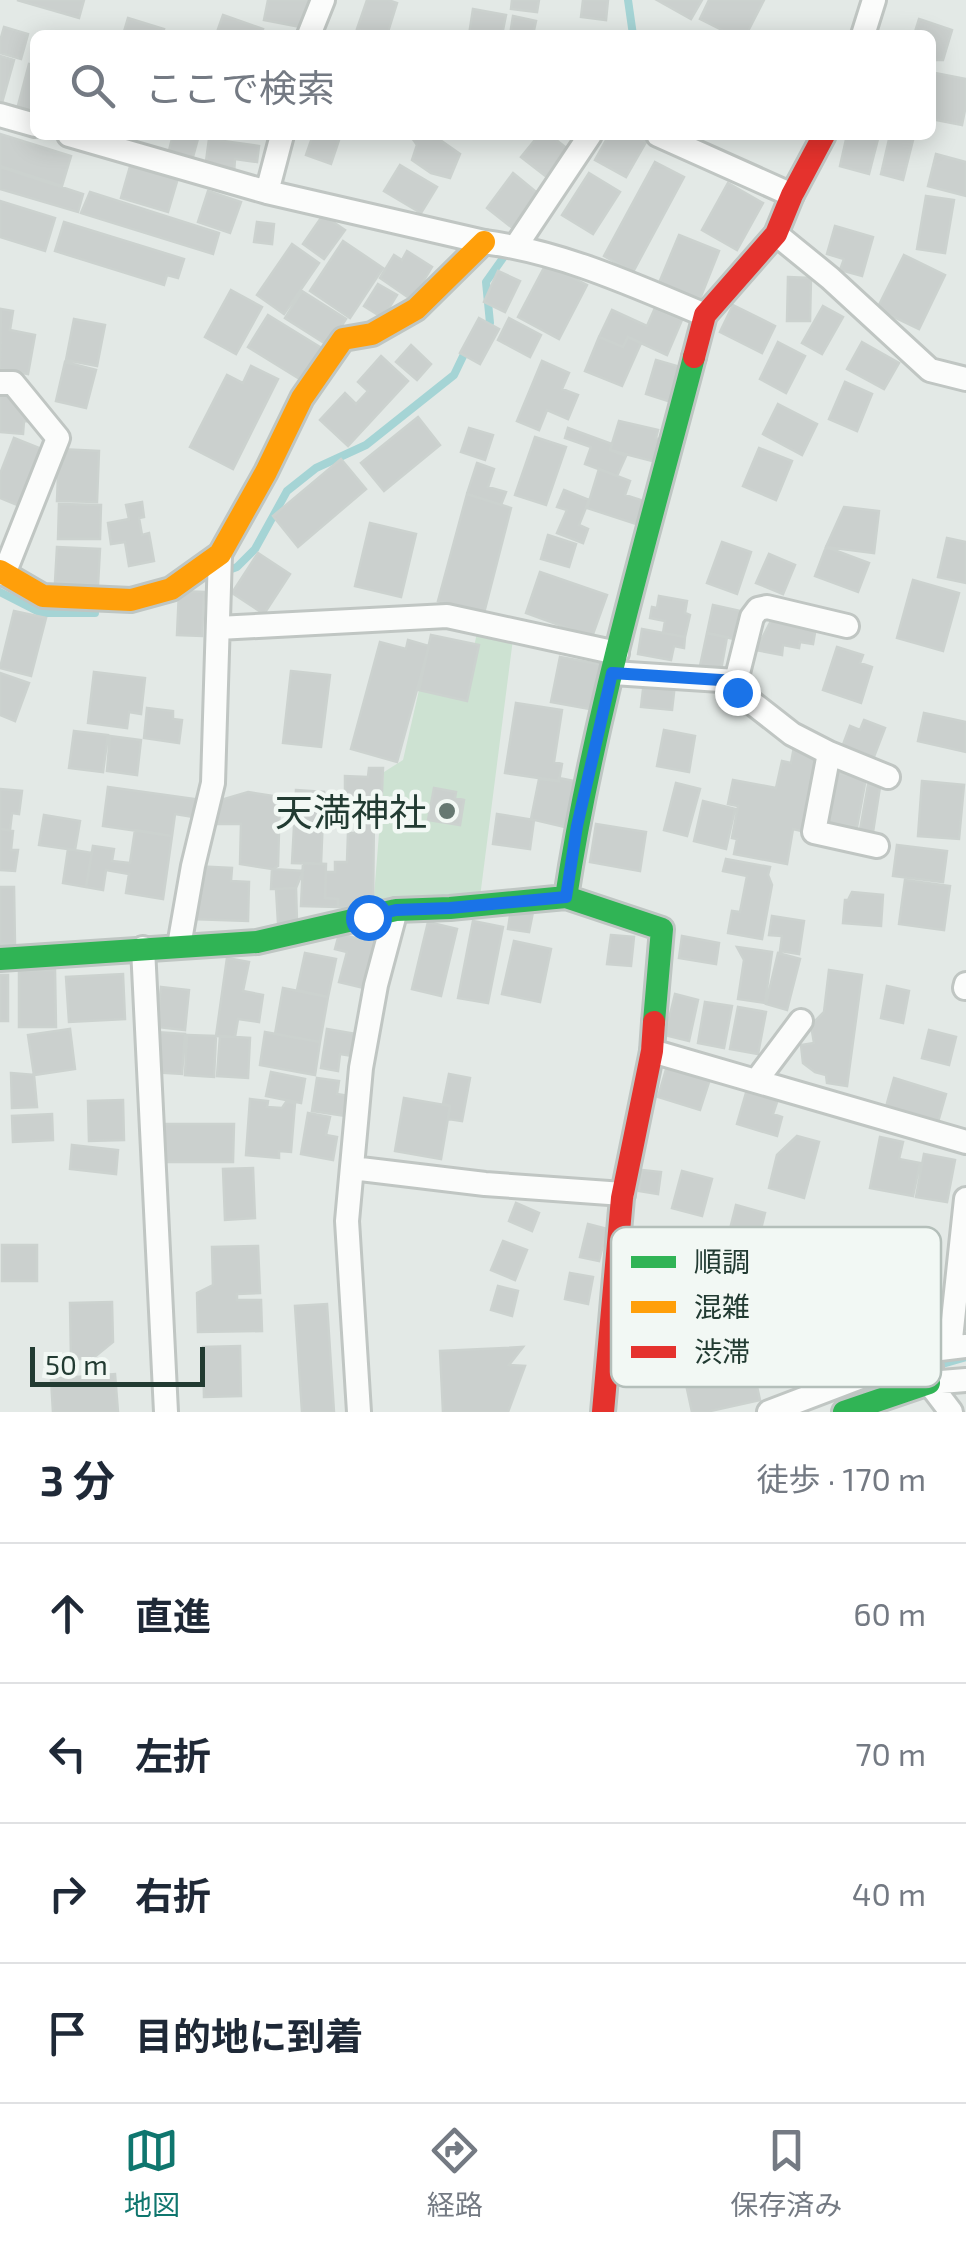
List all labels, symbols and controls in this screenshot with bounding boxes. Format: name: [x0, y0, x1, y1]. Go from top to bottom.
search box: [30, 30, 936, 140]
icon: search: [65, 58, 120, 113]
text: ここで検索: [145, 64, 335, 110]
route end: [715, 670, 761, 716]
place label: 天満神社: [275, 788, 427, 834]
marker: 天満神社: [436, 800, 458, 822]
route start: [346, 895, 392, 941]
legend: [611, 1227, 941, 1387]
text: 順調: [694, 1244, 750, 1278]
text: 混雑: [694, 1289, 750, 1323]
text: 渋滞: [694, 1334, 750, 1368]
scale bar: [30, 1342, 205, 1386]
text: 50 m: [45, 1347, 108, 1381]
text: 3 分: [40, 1454, 115, 1504]
text: 徒歩 · 170 m: [757, 1459, 926, 1497]
icon: ahead: [40, 1586, 95, 1641]
text: 直進: [135, 1592, 211, 1638]
text: 60 m: [853, 1594, 926, 1632]
icon: left: [40, 1726, 95, 1781]
text: 左折: [135, 1732, 211, 1778]
text: 70 m: [855, 1734, 926, 1772]
icon: right: [40, 1866, 95, 1921]
text: 右折: [135, 1872, 211, 1918]
text: 40 m: [852, 1874, 926, 1912]
icon: arrive: [40, 2006, 95, 2061]
text: 目的地に到着: [135, 2012, 363, 2058]
tab: 地図: [124, 2123, 180, 2223]
tab: 経路: [427, 2123, 483, 2223]
tab: 保存済み: [730, 2123, 842, 2223]

